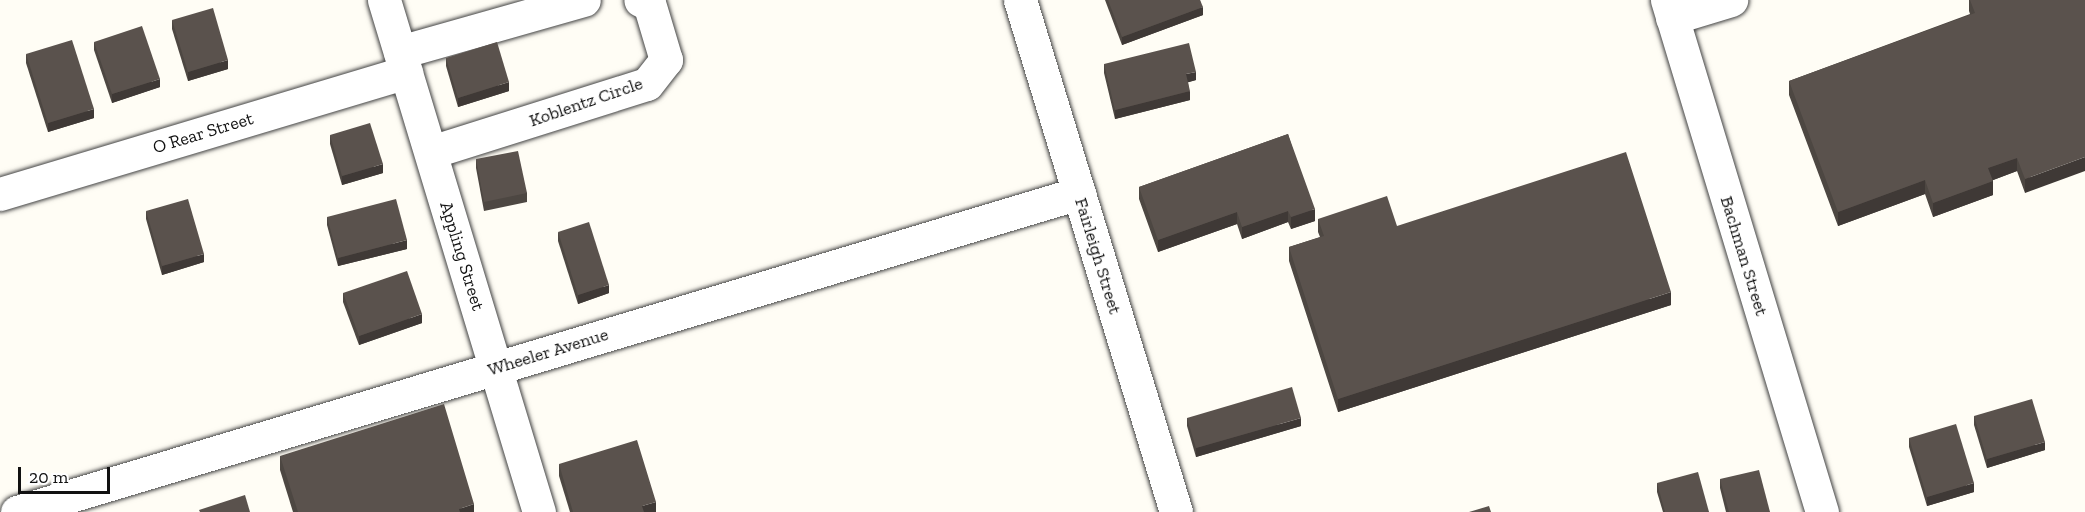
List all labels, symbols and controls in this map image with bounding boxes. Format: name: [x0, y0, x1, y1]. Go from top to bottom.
street label: Koblentz Circle: [526, 72, 646, 132]
street label: O Rear Street: [150, 107, 256, 159]
street label: Bachman Street: [1716, 194, 1772, 318]
street label: Fairleigh Street: [1070, 195, 1126, 317]
street label: Appling Street: [435, 199, 489, 313]
street label: Wheeler Avenue: [485, 323, 611, 381]
scale bar: [21, 455, 112, 493]
text: 20 m: [29, 466, 68, 488]

